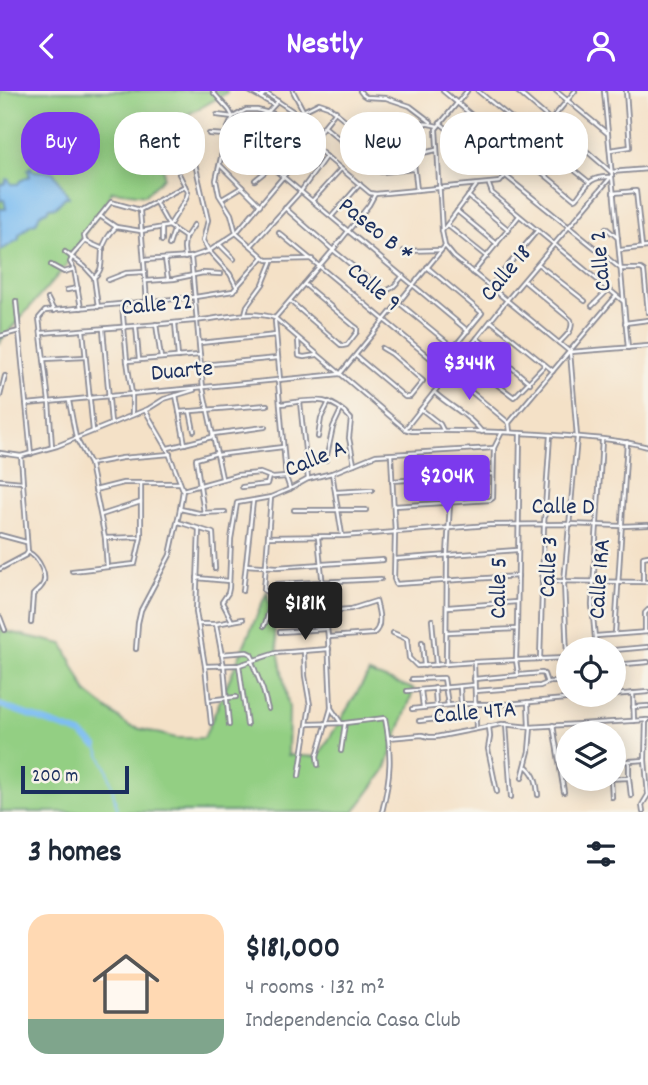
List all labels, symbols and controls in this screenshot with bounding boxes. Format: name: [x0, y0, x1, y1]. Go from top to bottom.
text: Nestly: [286, 23, 362, 69]
icon: back: [28, 27, 66, 65]
icon: person: [582, 27, 620, 65]
chip: Buy: [21, 112, 100, 175]
chip: Rent: [114, 112, 205, 175]
chip: Filters: [219, 112, 326, 175]
chip: New: [340, 112, 426, 175]
chip: Apartment: [440, 112, 588, 175]
street label: Paseo B *: [330, 190, 420, 272]
street label: Calle 2: [582, 229, 622, 293]
street label: Calle 18: [473, 238, 541, 310]
street label: Calle 9: [338, 255, 408, 321]
street label: Calle 22: [120, 286, 194, 326]
pin: $344K: [420, 343, 518, 402]
text: $344K: [443, 348, 495, 381]
street label: Duarte: [149, 352, 215, 392]
street label: Calle A: [280, 432, 352, 488]
pin: $204K: [398, 455, 496, 515]
text: $204K: [420, 461, 474, 494]
street label: Calle D: [531, 490, 595, 526]
street label: Calle 3: [531, 536, 569, 598]
street label: Calle 1RA: [581, 538, 621, 620]
street label: Calle 5: [482, 557, 518, 619]
pin: $181K: [256, 582, 354, 642]
text: $181K: [284, 588, 326, 621]
map controls: [556, 637, 626, 791]
button: locate: [556, 637, 626, 707]
street label: Calle 4TA: [432, 693, 518, 735]
button: layers: [556, 721, 626, 791]
scale bar: [21, 763, 130, 795]
text: 200 m: [32, 764, 78, 791]
text: 3 homes: [28, 833, 122, 876]
icon: filters: [582, 835, 620, 873]
text: $181,000: [245, 929, 340, 972]
icon: home: [84, 942, 168, 1026]
text: 4 rooms · 132 m²: [245, 972, 385, 1005]
text: Independencia Casa Club: [245, 1005, 461, 1038]

